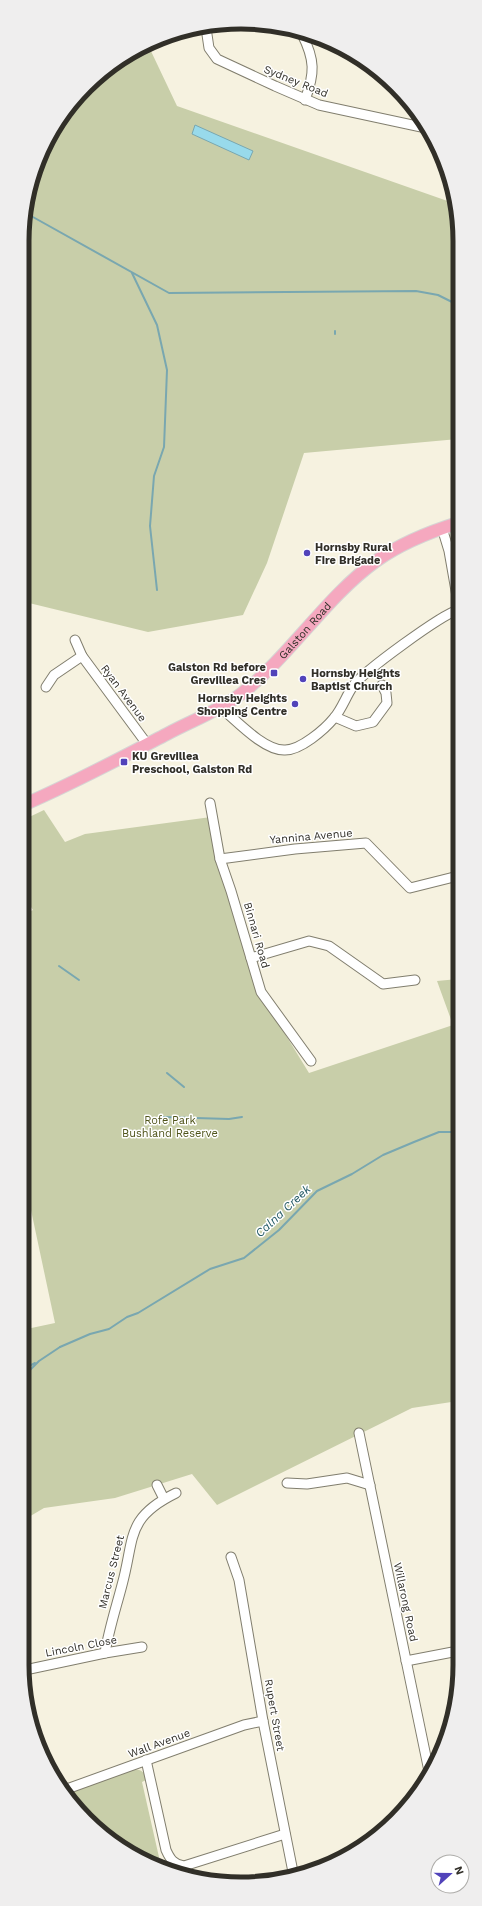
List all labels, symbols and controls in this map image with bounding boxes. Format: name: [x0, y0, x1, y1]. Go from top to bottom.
street label: Sydney Road: [262, 63, 330, 100]
place label: Hornsby Rural Fire Brigade: [315, 541, 392, 567]
marker: Hornsby Rural Fire Brigade: [302, 548, 312, 558]
street label: Galston Road: [276, 600, 334, 662]
place label: Galston Rd before Grevillea Cres: [168, 661, 266, 687]
street label: Ryan Avenue: [98, 662, 149, 724]
place label: Hornsby Heights Baptist Church: [311, 667, 400, 693]
marker: Galston Rd before Grevillea Cres: [269, 668, 279, 678]
marker: Hornsby Heights Baptist Church: [298, 674, 308, 684]
place label: Hornsby Heights Shopping Centre: [197, 692, 287, 718]
marker: Hornsby Heights Shopping Centre: [290, 699, 300, 709]
place label: KU Grevillea Preschool, Galston Rd: [132, 750, 252, 776]
marker: KU Grevillea Preschool, Galston Rd: [119, 757, 129, 767]
street label: Yannina Avenue: [269, 826, 353, 847]
street label: Binnari Road: [241, 901, 272, 970]
park label: Rofe Park Bushland Reserve: [122, 1114, 218, 1140]
water label: Calna Creek: [252, 1182, 314, 1240]
street label: Marcus Street: [96, 1534, 127, 1610]
street label: Willarong Road: [391, 1561, 420, 1643]
street label: Lincoln Close: [44, 1633, 118, 1660]
street label: Rupert Street: [262, 1678, 287, 1752]
street label: Wall Avenue: [126, 1726, 192, 1761]
north arrow: [430, 1854, 470, 1894]
text: N: [451, 1864, 466, 1877]

